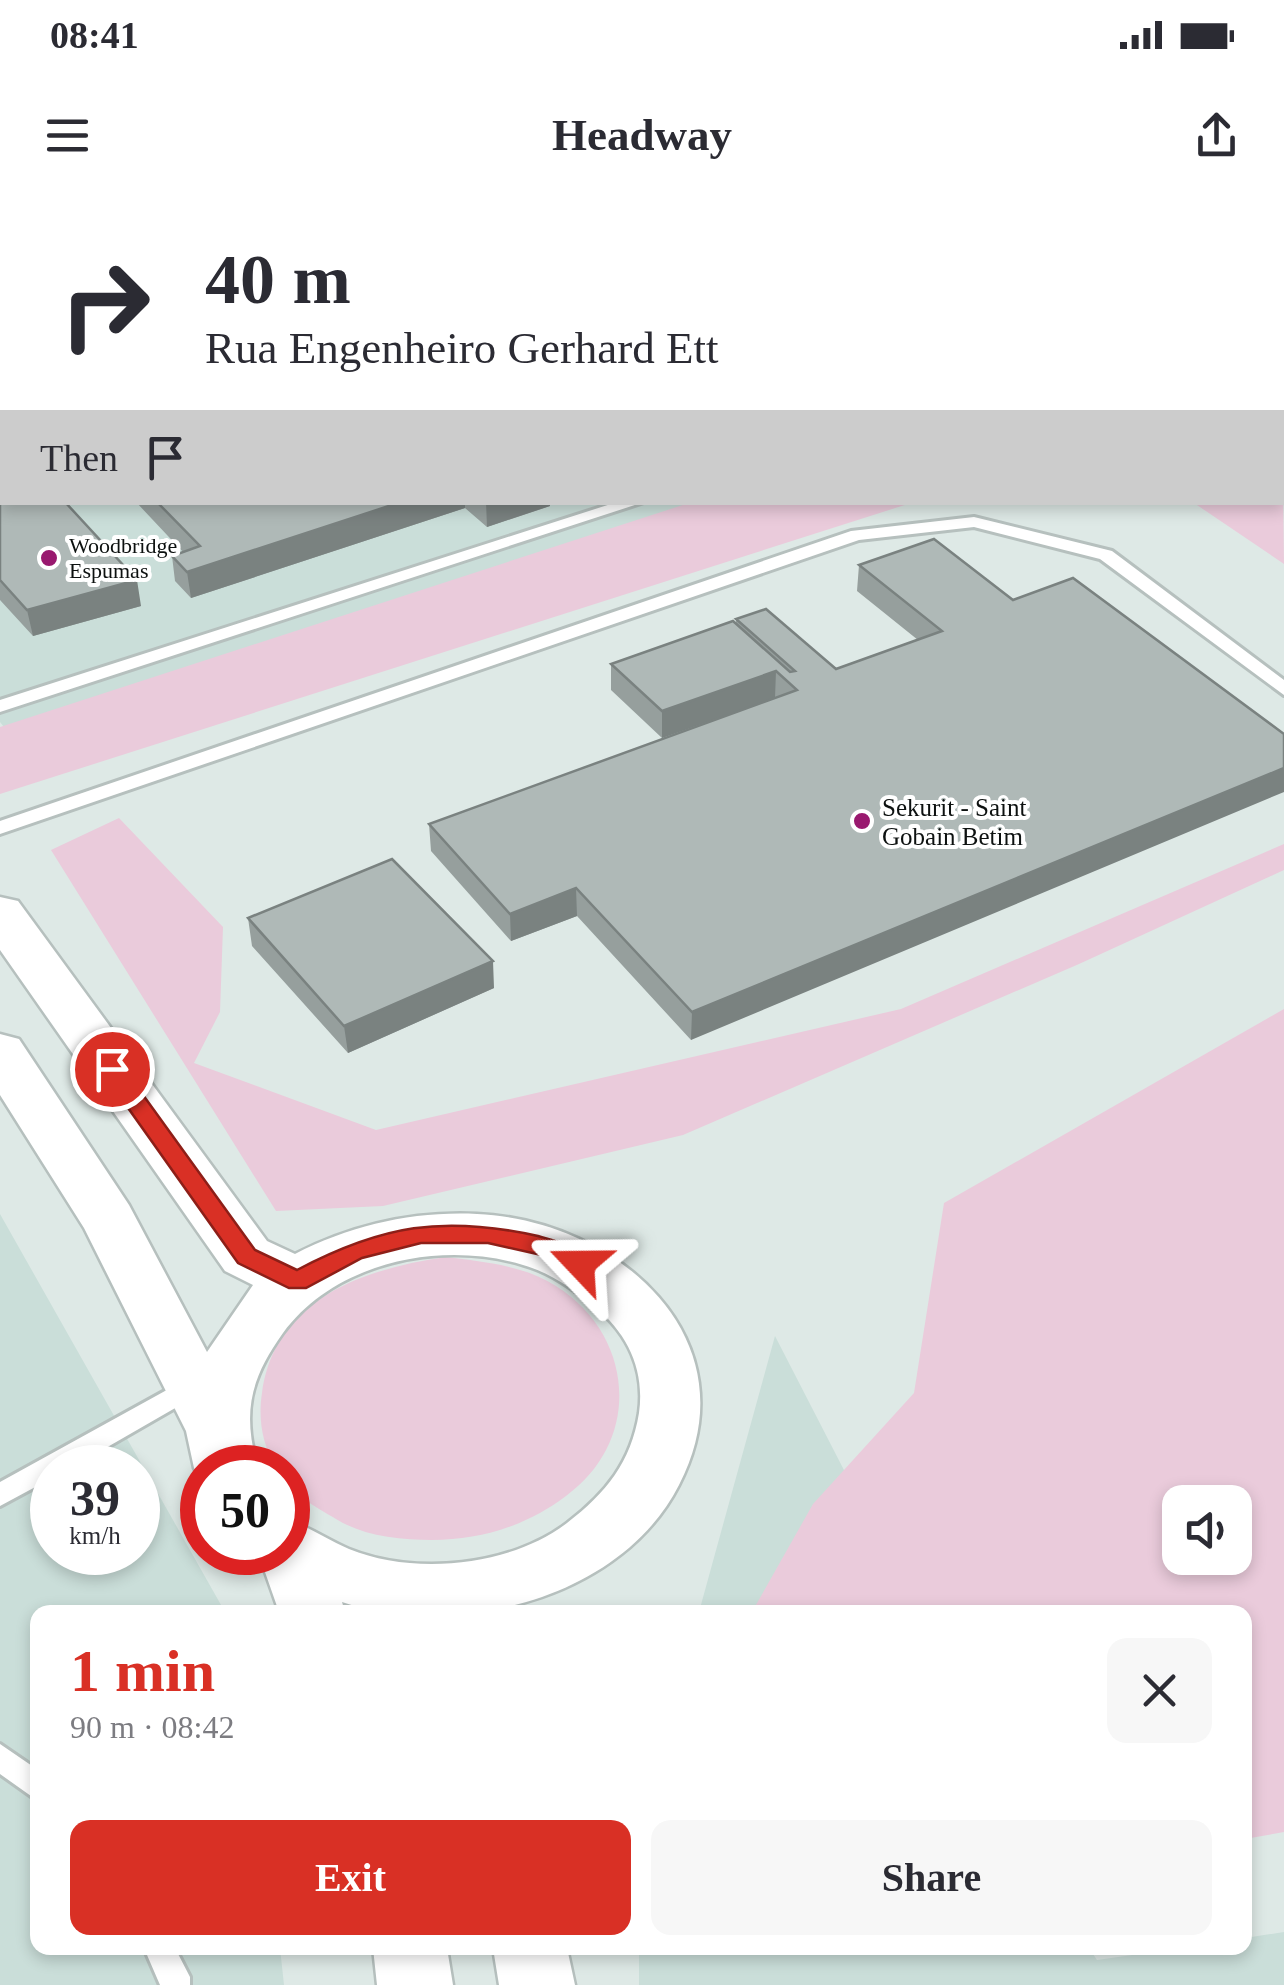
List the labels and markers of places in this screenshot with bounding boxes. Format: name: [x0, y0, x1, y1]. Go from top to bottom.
place label: Woodbridge Espumas: [69, 533, 177, 583]
marker: Woodbridge Espumas: [38, 547, 60, 569]
place label: Sekurit - Saint Gobain Betim: [882, 794, 1026, 850]
marker: Sekurit - Saint Gobain Betim: [851, 810, 873, 832]
pin: [70, 1027, 155, 1112]

